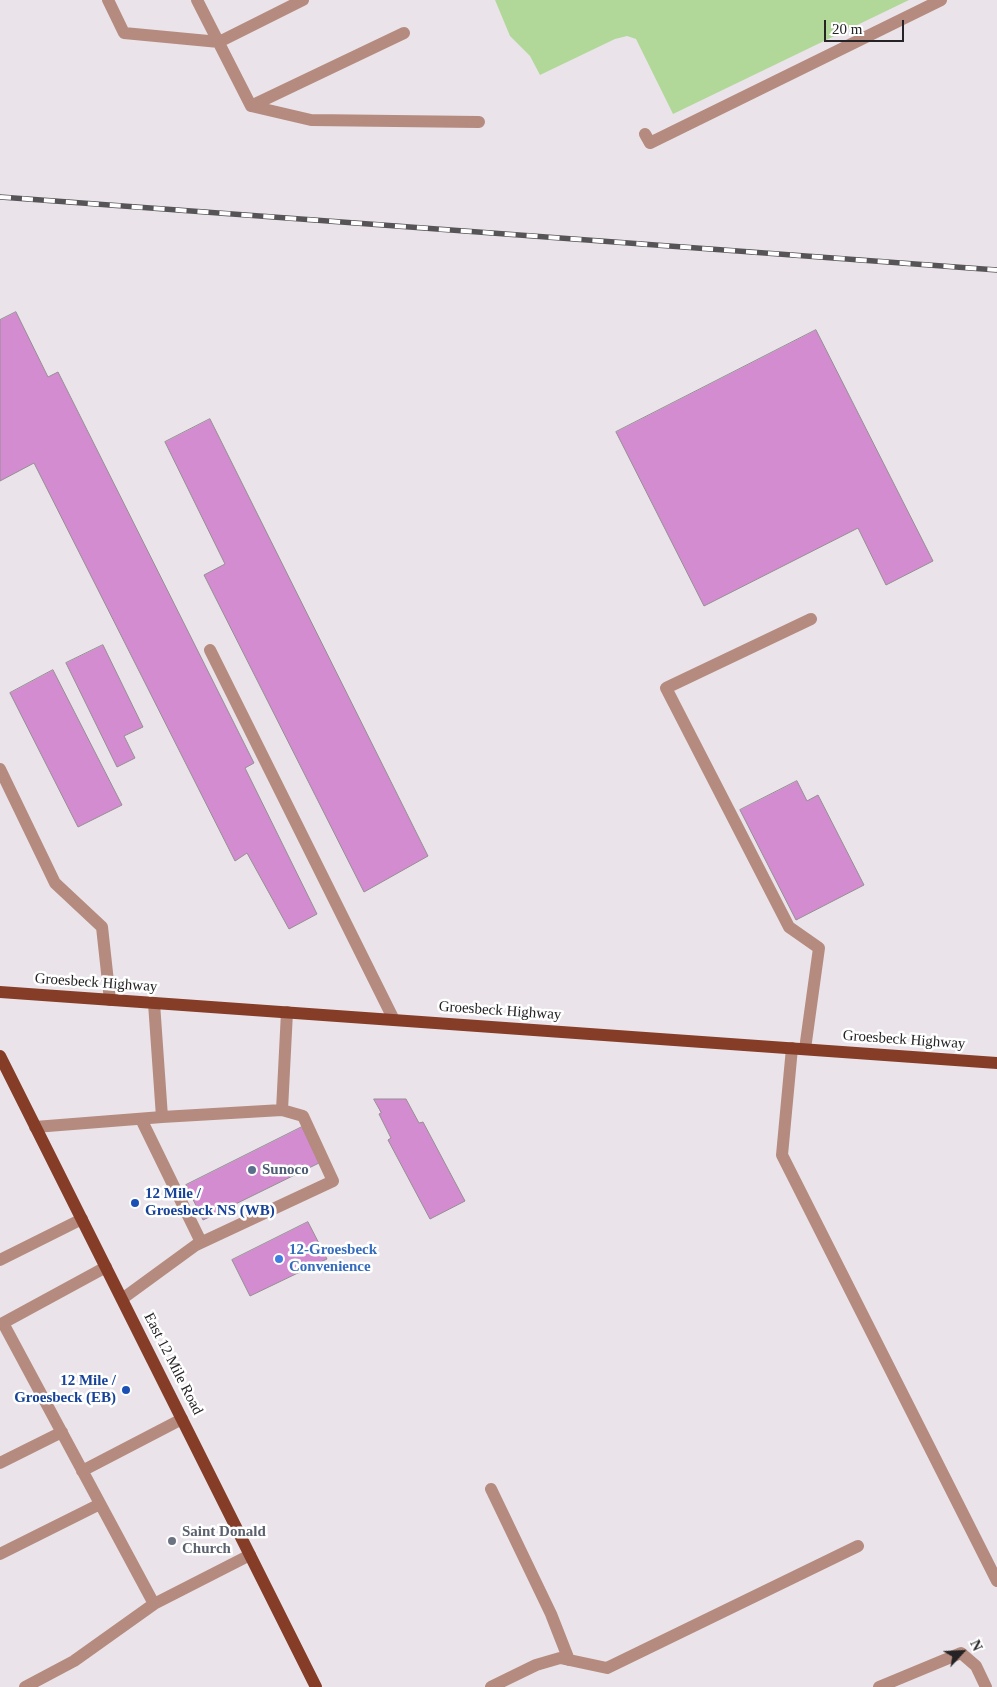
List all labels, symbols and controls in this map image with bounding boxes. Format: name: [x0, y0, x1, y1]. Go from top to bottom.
scale bar: [827, 10, 907, 42]
text: 20 m: [832, 21, 862, 37]
street label: Groesbeck Highway: [34, 970, 158, 996]
street label: Groesbeck Highway: [438, 998, 562, 1024]
street label: Groesbeck Highway: [842, 1027, 966, 1053]
place label: Sunoco: [262, 1161, 309, 1179]
marker: Sunoco: [246, 1164, 258, 1176]
place label: 12 Mile / Groesbeck NS (WB): [145, 1185, 275, 1220]
marker: 12 Mile / Groesbeck NS (WB): [129, 1197, 141, 1209]
place label: 12-Groesbeck Convenience: [289, 1241, 377, 1276]
marker: 12-Groesbeck Convenience: [273, 1253, 285, 1265]
street label: East 12 Mile Road: [140, 1310, 206, 1418]
place label: 12 Mile / Groesbeck (EB): [14, 1372, 116, 1407]
marker: 12 Mile / Groesbeck (EB): [120, 1384, 132, 1396]
place label: Saint Donald Church: [182, 1523, 266, 1558]
marker: Saint Donald Church: [166, 1535, 178, 1547]
north arrow: [937, 1627, 987, 1677]
text: N: [967, 1638, 985, 1653]

